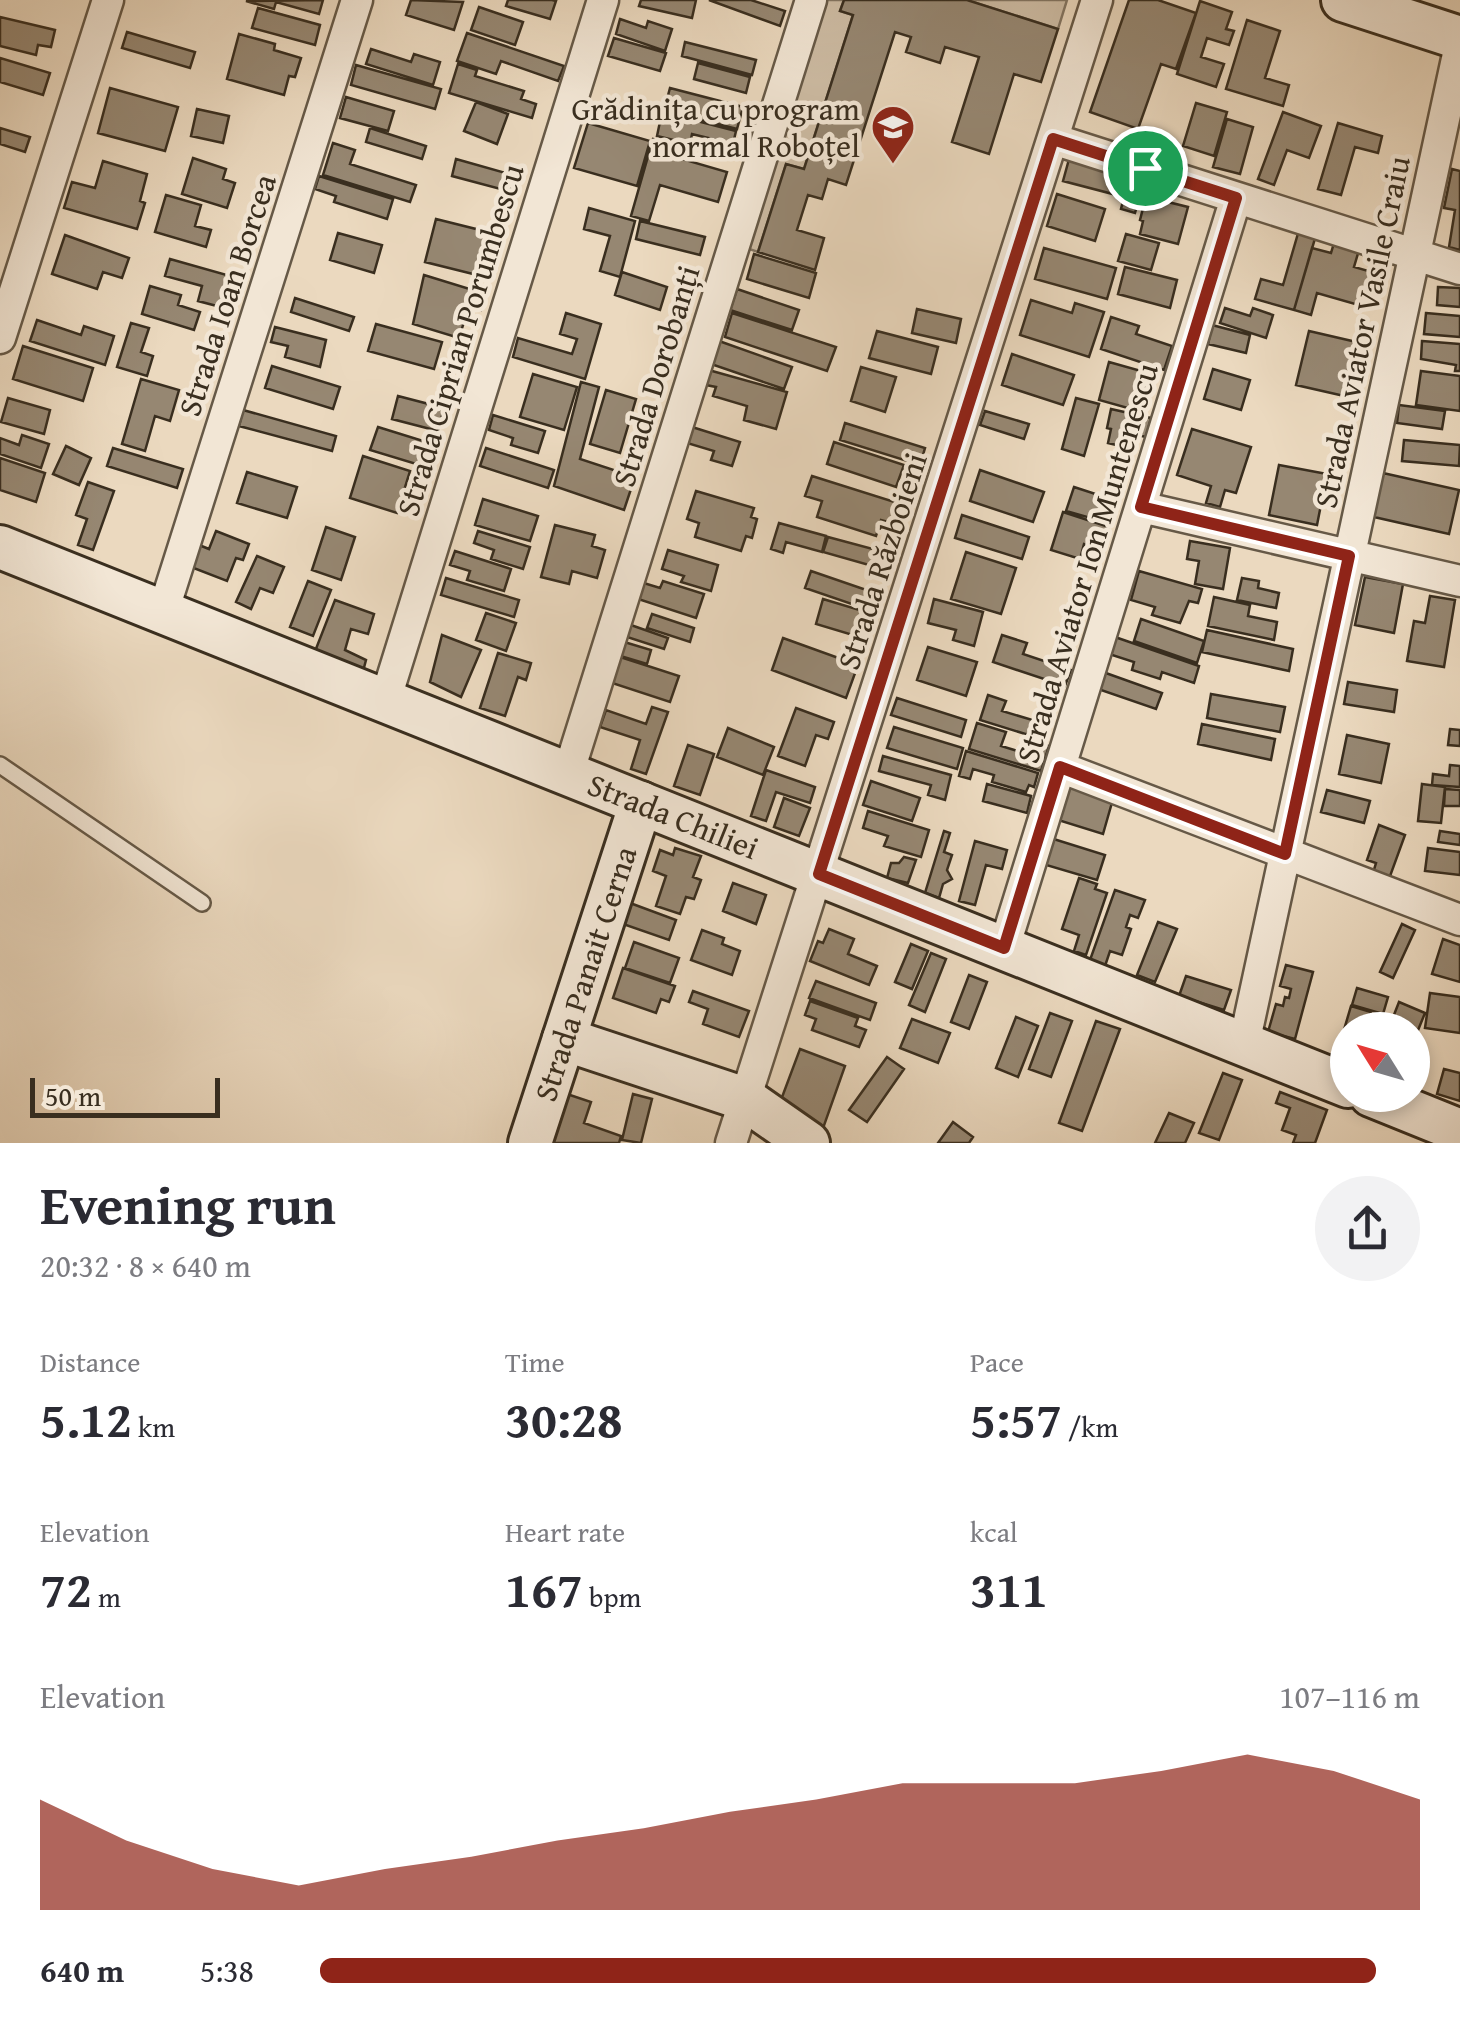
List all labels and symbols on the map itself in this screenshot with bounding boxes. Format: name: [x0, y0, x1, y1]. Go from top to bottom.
place label: Grădinița cu program normal Roboțel: [571, 85, 860, 169]
school or university icon: Grădinița cu program normal Roboțel: [870, 104, 916, 165]
pin: [1103, 126, 1188, 211]
street label: Strada Aviator Vasile Craiu: [1301, 151, 1422, 512]
street label: Strada Ciprian Porumbescu: [384, 157, 536, 522]
street label: Strada Ioan Borcea: [165, 168, 288, 422]
street label: Strada Dorobanți: [600, 260, 711, 492]
street label: Strada Aviator Ion Muntenescu: [1003, 356, 1170, 769]
street label: Strada Războieni: [824, 446, 939, 675]
street label: Strada Chiliei: [581, 760, 766, 871]
street label: Strada Panait Cerna: [521, 840, 648, 1107]
north arrow: [1330, 1012, 1430, 1112]
scale bar: [30, 1073, 220, 1118]

